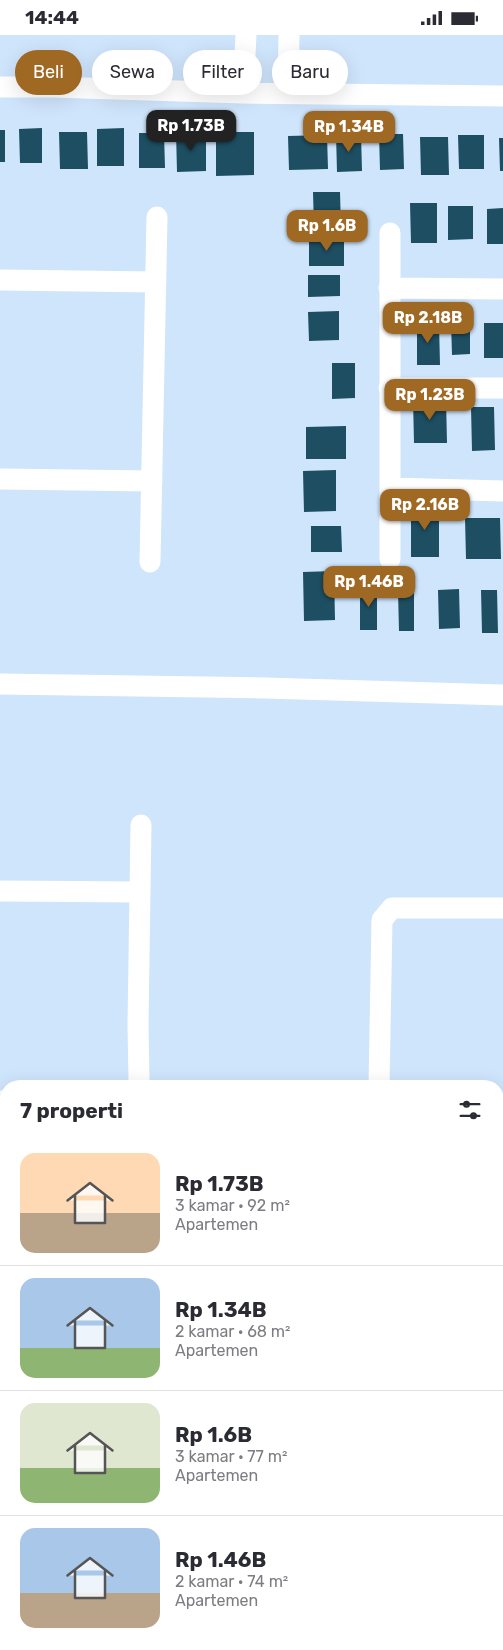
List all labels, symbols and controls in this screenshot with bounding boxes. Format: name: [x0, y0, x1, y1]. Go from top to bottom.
text: 14:44: [25, 6, 79, 29]
chip: Beli: [15, 50, 82, 95]
chip: Sewa: [92, 50, 173, 95]
chip: Filter: [183, 50, 262, 95]
chip: Baru: [272, 50, 348, 95]
pin: Rp 1.73B: [139, 109, 243, 152]
pin: Rp 1.34B: [297, 111, 401, 153]
text: Rp 1.73B: [157, 116, 225, 135]
text: Rp 1.34B: [314, 117, 384, 136]
pin: Rp 1.6B: [281, 209, 373, 252]
text: Rp 1.6B: [298, 216, 356, 235]
pin: Rp 2.18B: [376, 301, 480, 344]
text: Rp 2.18B: [394, 308, 462, 327]
pin: Rp 1.23B: [378, 379, 482, 421]
text: Rp 1.23B: [395, 385, 465, 404]
pin: Rp 2.16B: [373, 489, 477, 531]
text: Rp 2.16B: [391, 495, 459, 514]
pin: Rp 1.46B: [317, 565, 421, 608]
text: Rp 1.46B: [334, 572, 404, 591]
icon: filters: [456, 1096, 484, 1124]
text: 7 properti: [20, 1098, 123, 1123]
text: Rp 1.73B: [175, 1171, 264, 1196]
icon: home: [60, 1173, 120, 1233]
text: 3 kamar · 92 m²: [175, 1196, 290, 1215]
text: Apartemen: [175, 1215, 258, 1234]
text: Rp 1.34B: [175, 1297, 267, 1322]
icon: home: [60, 1298, 120, 1358]
text: 2 kamar · 68 m²: [175, 1322, 291, 1341]
text: Apartemen: [175, 1341, 258, 1360]
text: Rp 1.6B: [175, 1422, 252, 1447]
icon: home: [60, 1423, 120, 1483]
text: 3 kamar · 77 m²: [175, 1447, 287, 1466]
text: Apartemen: [175, 1466, 258, 1485]
text: Rp 1.46B: [175, 1547, 266, 1572]
icon: home: [60, 1548, 120, 1608]
text: 2 kamar · 74 m²: [175, 1572, 288, 1591]
text: Apartemen: [175, 1591, 258, 1610]

